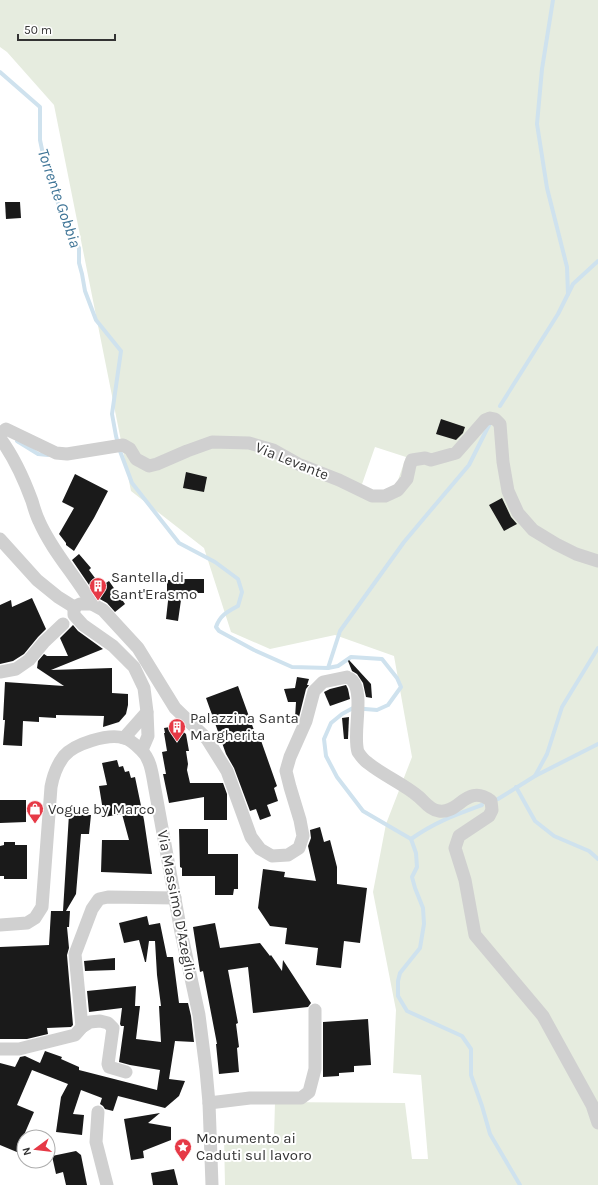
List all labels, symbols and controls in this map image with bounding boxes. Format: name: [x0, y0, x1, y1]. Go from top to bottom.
scale bar: [18, 16, 115, 42]
text: 50 m: [24, 23, 52, 37]
water label: Torrente Gobbia: [34, 146, 85, 250]
street label: Via Levante: [253, 438, 331, 484]
place label: Santella di Sant'Erasmo: [111, 568, 197, 603]
building icon: Santella di Sant'Erasmo: [88, 576, 108, 601]
place label: Palazzina Santa Margherita: [190, 709, 299, 744]
building icon: Palazzina Santa Margherita: [167, 717, 187, 742]
shop icon: Vogue by Marco: [25, 799, 45, 824]
place label: Vogue by Marco: [48, 800, 155, 818]
street label: Via Massimo D'Azeglio: [154, 828, 200, 982]
north arrow: [16, 1129, 56, 1169]
place label: Monumento ai Caduti sul lavoro: [196, 1129, 312, 1164]
place icon: Monumento ai Caduti sul lavoro: [173, 1137, 193, 1162]
text: N: [20, 1146, 34, 1157]

